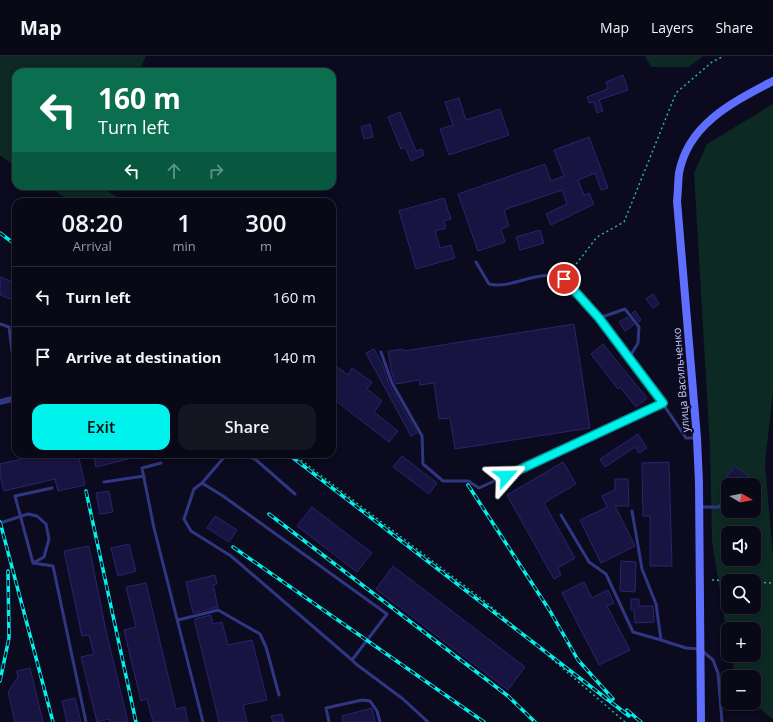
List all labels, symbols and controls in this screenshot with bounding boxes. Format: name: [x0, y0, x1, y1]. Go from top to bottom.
text: Map: [20, 15, 61, 41]
text: Map: [600, 18, 629, 37]
text: Layers: [651, 18, 693, 37]
text: Share: [715, 18, 753, 37]
text: 160 m: [98, 79, 181, 117]
icon: left: [32, 84, 84, 136]
text: Turn left: [98, 115, 169, 139]
icon: left: [121, 160, 143, 182]
icon: ahead: [163, 160, 185, 182]
icon: right: [205, 160, 227, 182]
text: 08:20: [62, 206, 123, 239]
text: 1: [177, 206, 191, 239]
text: 300: [245, 206, 286, 239]
text: Arrival: [73, 237, 112, 255]
text: min: [173, 237, 196, 255]
text: m: [260, 237, 272, 255]
pin: [547, 262, 581, 296]
icon: arrive: [553, 268, 575, 290]
icon: left: [32, 286, 54, 308]
text: Turn left: [66, 287, 131, 307]
text: 160 m: [272, 287, 316, 307]
street label: улица Васильченко: [668, 327, 693, 433]
icon: arrive: [32, 346, 54, 368]
text: Arrive at destination: [66, 347, 221, 367]
text: 140 m: [272, 347, 316, 367]
button: Exit: [32, 404, 170, 450]
button: Share: [178, 404, 316, 450]
position arrow: [485, 455, 527, 497]
north arrow: [721, 478, 761, 518]
map controls: [721, 478, 761, 710]
button: sound: [721, 526, 761, 566]
button: search: [721, 574, 761, 614]
button: +: [721, 622, 761, 662]
button: −: [721, 670, 761, 710]

